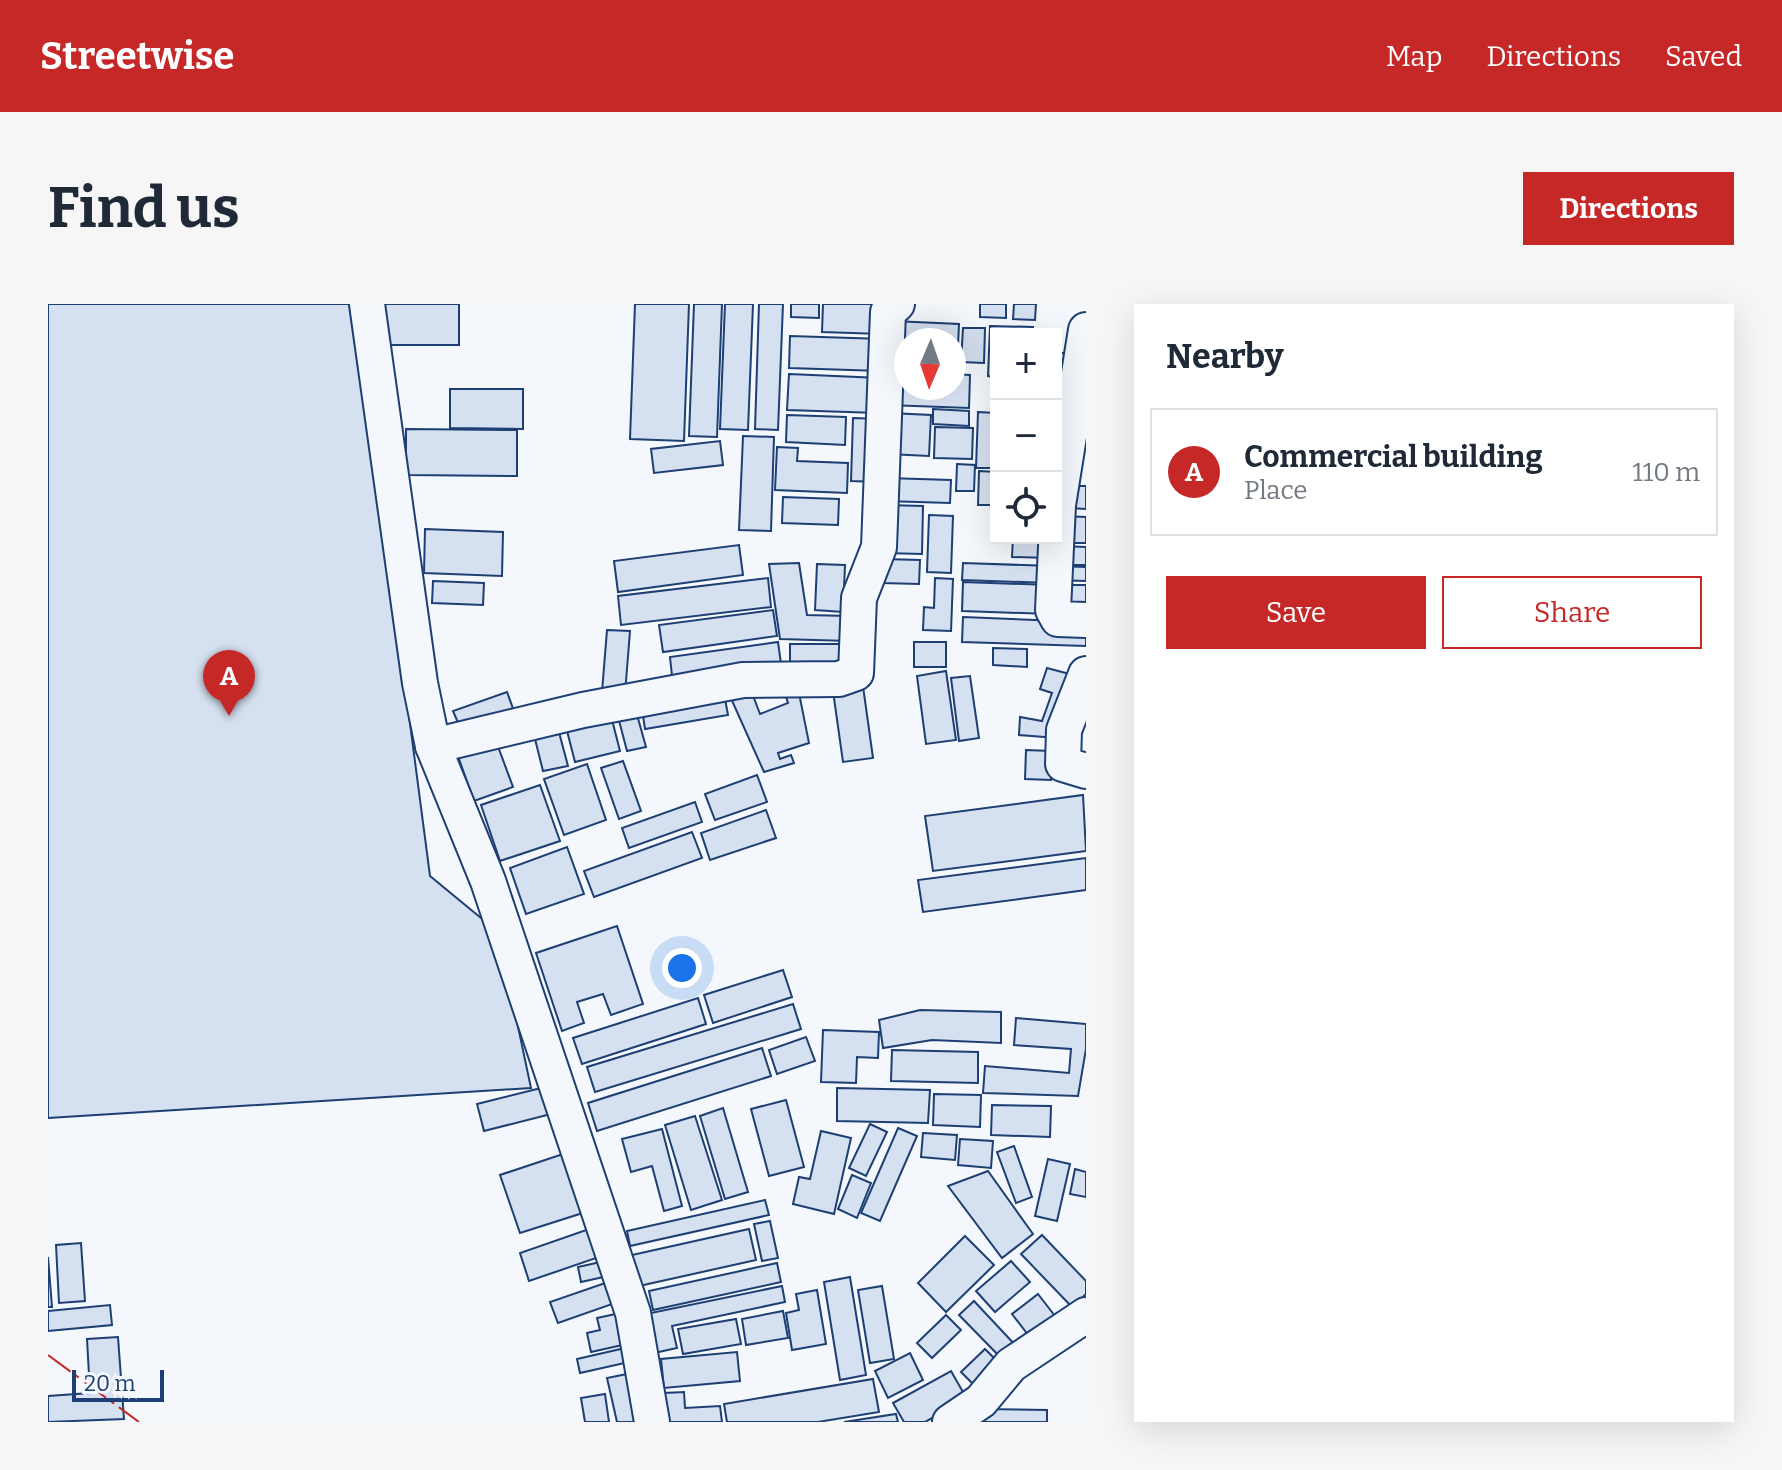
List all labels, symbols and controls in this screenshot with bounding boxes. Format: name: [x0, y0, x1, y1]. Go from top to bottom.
text: Streetwise: [40, 33, 234, 79]
text: Map: [1386, 40, 1442, 73]
text: Directions: [1486, 40, 1621, 73]
text: Saved: [1665, 40, 1742, 73]
button: Directions: [1523, 172, 1734, 245]
text: Find us: [48, 175, 240, 242]
north arrow: [894, 328, 966, 400]
map controls: [990, 328, 1062, 544]
button: +: [990, 328, 1062, 400]
text: Nearby: [1166, 336, 1284, 377]
button: −: [990, 400, 1062, 472]
text: Commercial building: [1244, 439, 1543, 475]
text: A: [1185, 457, 1203, 488]
text: 110 m: [1632, 457, 1700, 488]
button: locate: [990, 472, 1062, 544]
text: Place: [1244, 475, 1308, 506]
button: Save: [1166, 576, 1426, 649]
button: Share: [1442, 576, 1702, 649]
pin: A: [203, 650, 255, 716]
your location: [662, 948, 702, 988]
scale bar: [72, 1366, 164, 1402]
text: 20 m: [84, 1370, 135, 1397]

